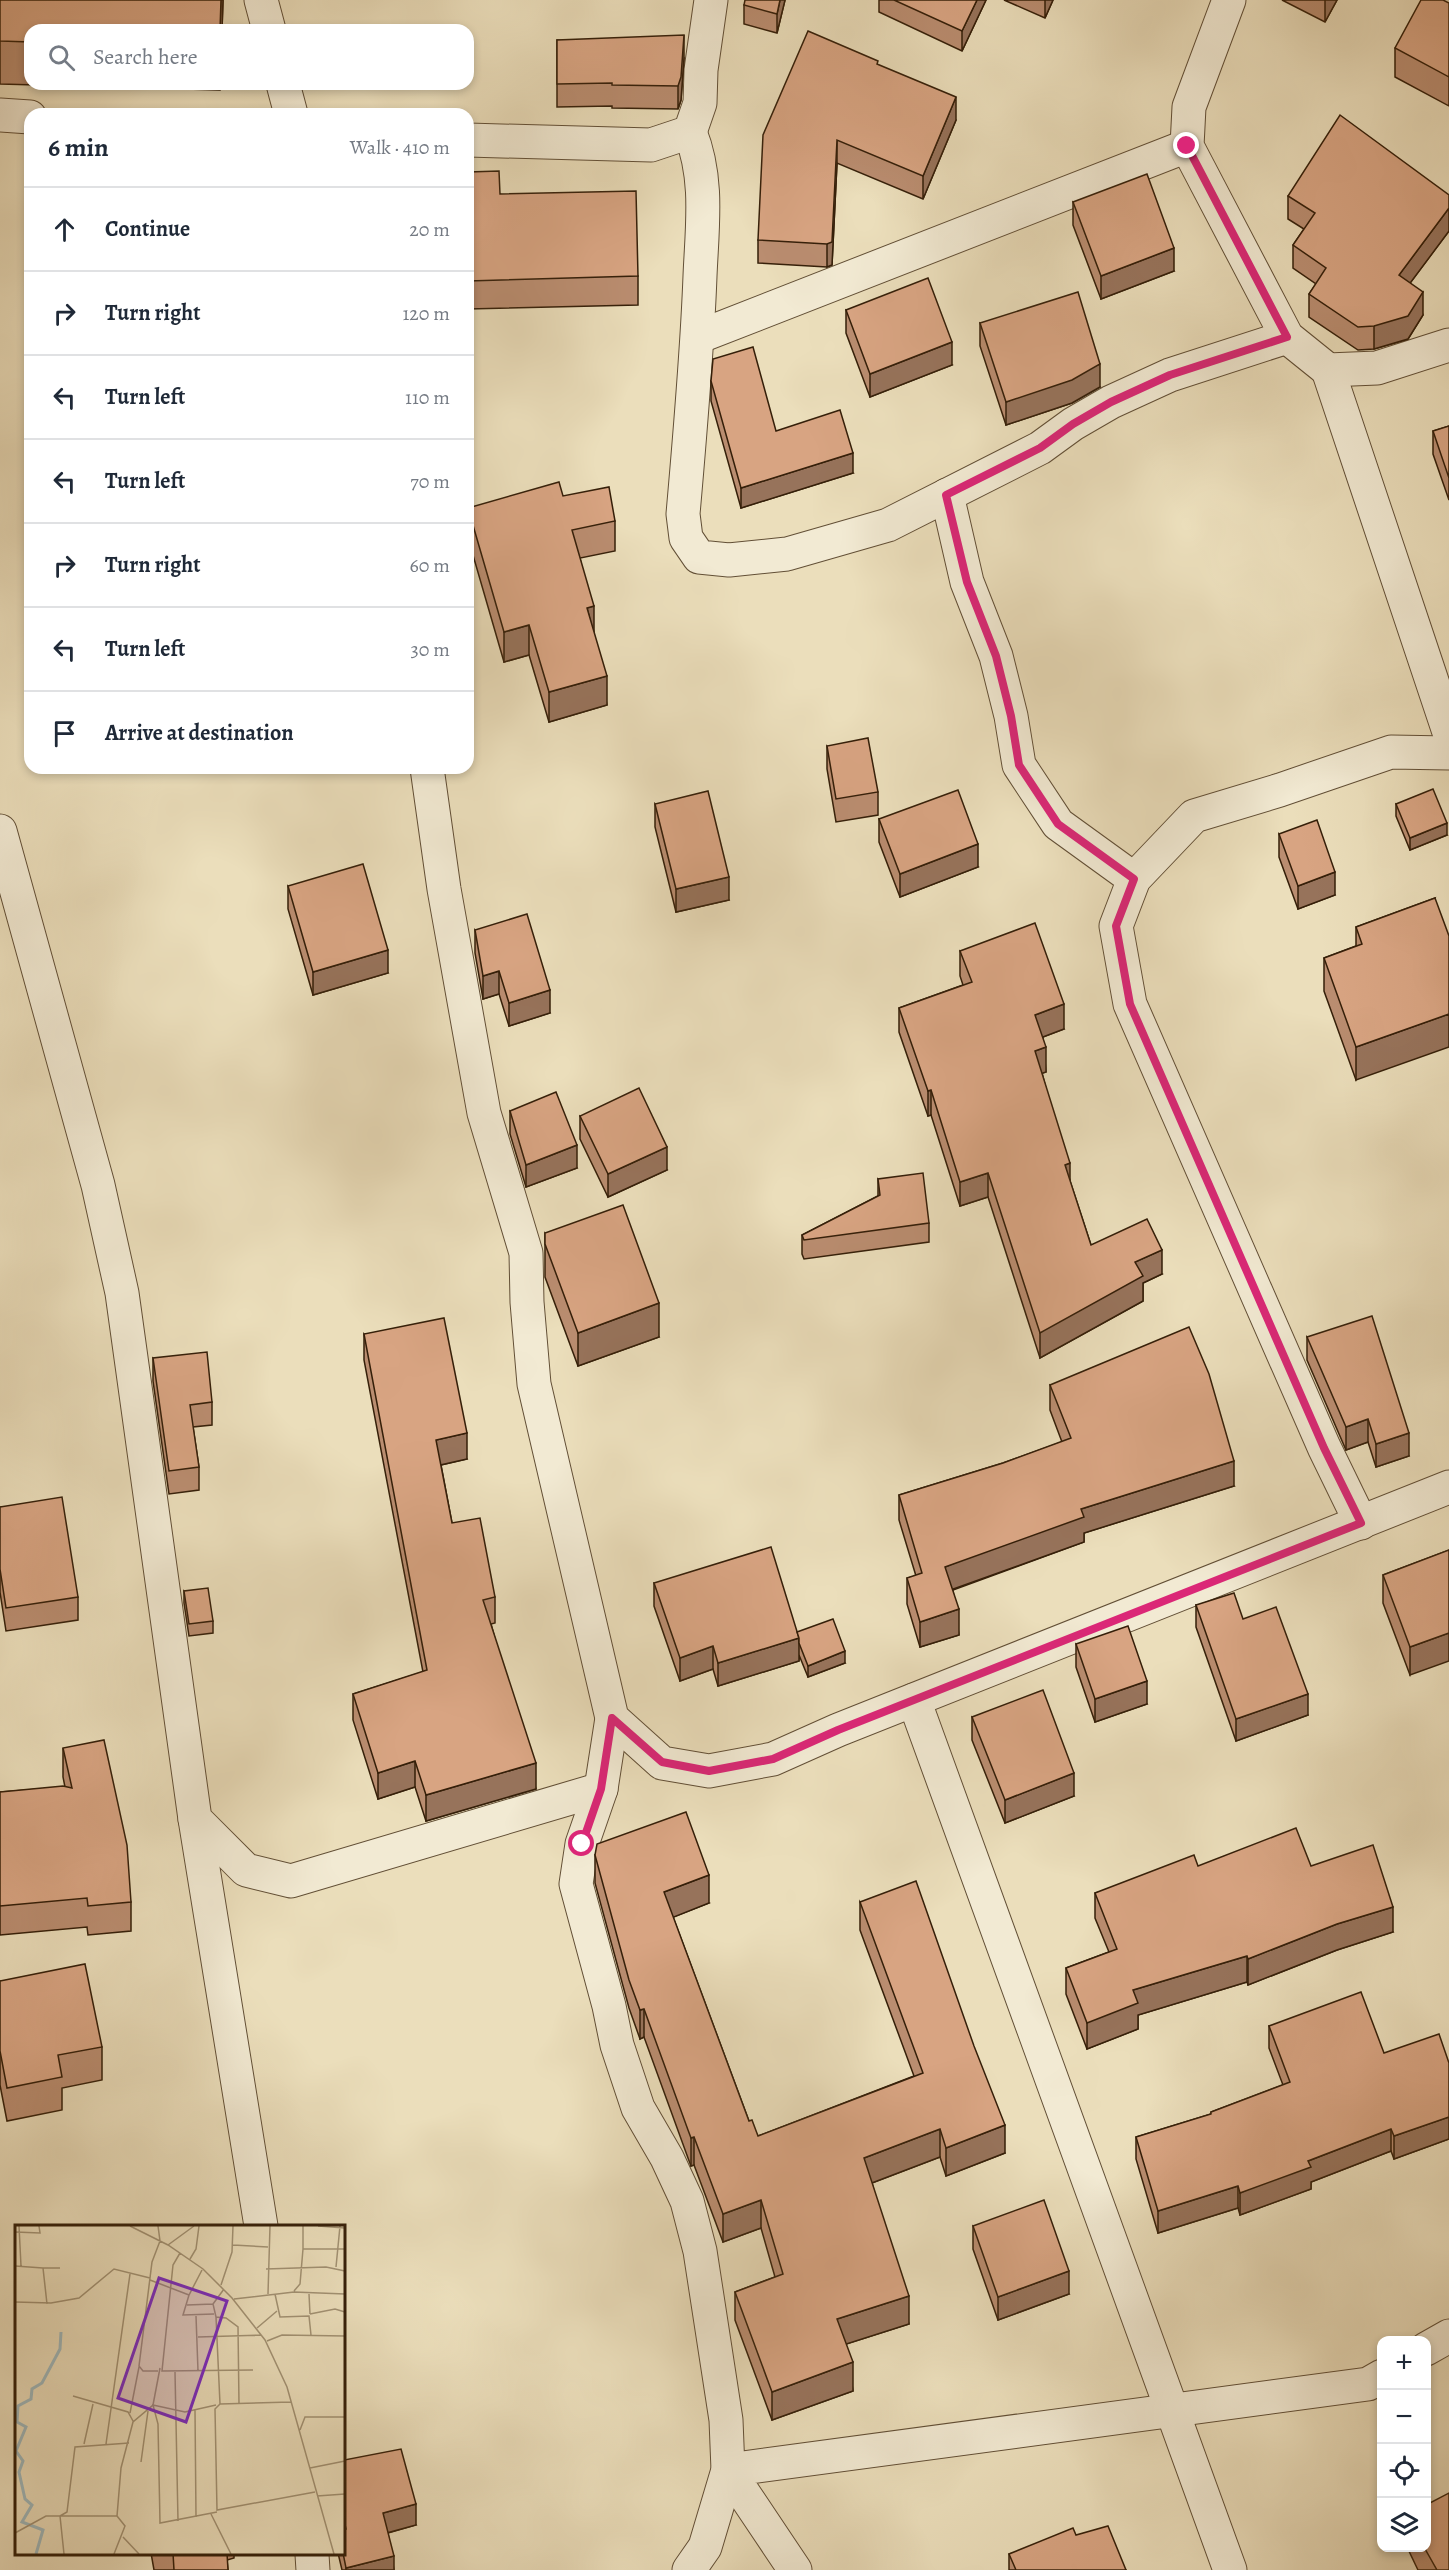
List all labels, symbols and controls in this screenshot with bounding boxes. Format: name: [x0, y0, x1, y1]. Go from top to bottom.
search box: [24, 24, 474, 90]
icon: search: [45, 41, 78, 74]
text: Search here: [93, 42, 198, 72]
text: 6 min: [48, 130, 109, 165]
route end: [1173, 132, 1199, 158]
text: Walk · 410 m: [350, 134, 450, 161]
icon: ahead: [48, 213, 81, 246]
text: Continue: [105, 214, 190, 244]
text: 20 m: [409, 216, 450, 243]
icon: right: [48, 297, 81, 330]
text: Turn right: [105, 298, 201, 328]
text: 120 m: [402, 300, 450, 327]
icon: left: [48, 381, 81, 414]
text: Turn left: [105, 382, 185, 412]
text: 110 m: [405, 384, 450, 411]
icon: left: [48, 465, 81, 498]
text: Turn left: [105, 466, 185, 496]
text: 70 m: [410, 468, 450, 495]
icon: right: [48, 549, 81, 582]
text: Turn right: [105, 550, 201, 580]
text: 60 m: [410, 552, 450, 579]
icon: left: [48, 633, 81, 666]
text: Turn left: [105, 634, 185, 664]
text: 30 m: [410, 636, 450, 663]
icon: arrive: [48, 717, 81, 750]
text: Arrive at destination: [105, 718, 294, 748]
route start: [568, 1830, 594, 1856]
inset map: [15, 2225, 345, 2555]
map controls: [1377, 2336, 1431, 2552]
button: +: [1377, 2336, 1431, 2390]
button: −: [1377, 2390, 1431, 2444]
button: locate: [1377, 2444, 1431, 2498]
button: layers: [1377, 2498, 1431, 2552]

